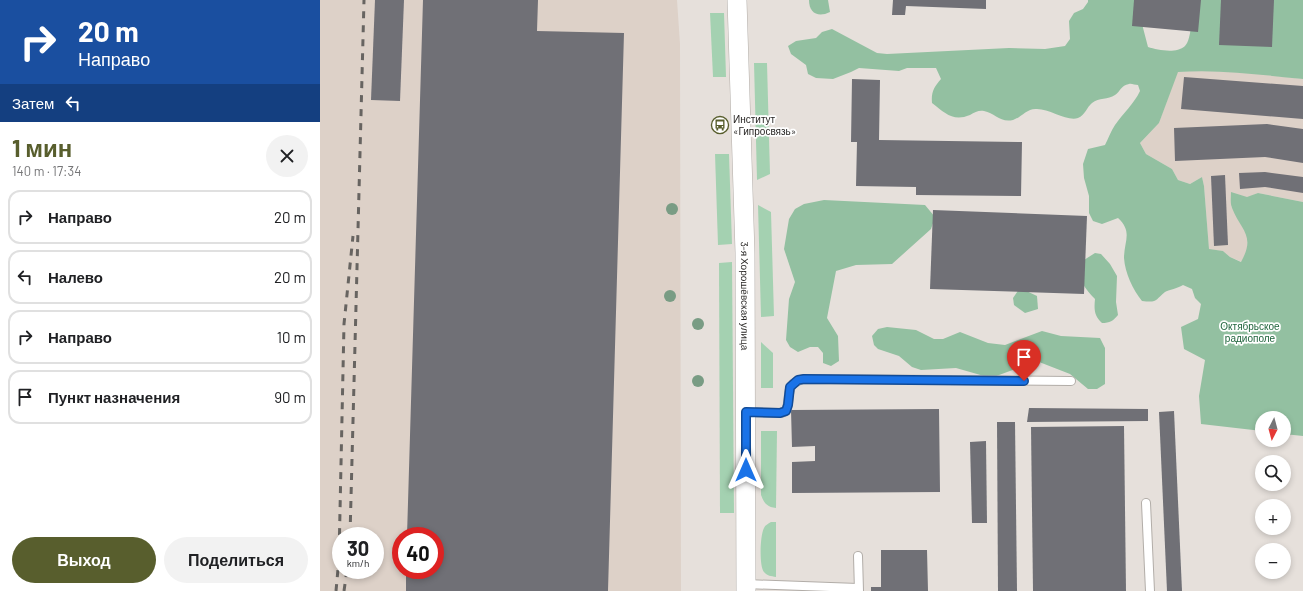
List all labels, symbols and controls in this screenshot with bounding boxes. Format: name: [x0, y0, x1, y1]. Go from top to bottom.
text: 20 m: [78, 14, 139, 48]
icon: right: [12, 16, 64, 68]
text: Направо: [78, 48, 150, 70]
icon: left: [62, 92, 84, 114]
text: Затем: [12, 94, 54, 112]
place label: Институт «Гипросвязь»: [733, 113, 796, 137]
bus stop icon: Институт «Гипросвязь»: [710, 115, 730, 135]
text: 1 мин: [12, 133, 72, 162]
button: close: [266, 135, 308, 177]
text: 140 m · 17:34: [12, 163, 81, 179]
icon: right: [14, 206, 36, 228]
text: Направо: [48, 208, 112, 226]
text: 20 m: [274, 208, 306, 226]
street label: 3-я Хорошёвская улица: [739, 241, 751, 351]
icon: left: [14, 266, 36, 288]
text: Налево: [48, 268, 103, 286]
text: 20 m: [274, 268, 306, 286]
park label: Октябрьское радиополе: [1220, 320, 1280, 344]
icon: right: [14, 326, 36, 348]
text: Направо: [48, 328, 112, 346]
text: 10 m: [277, 328, 306, 346]
pin: [1007, 340, 1041, 381]
icon: arrive: [1013, 346, 1035, 368]
icon: arrive: [14, 386, 36, 408]
text: Пункт назначения: [48, 388, 180, 406]
text: 90 m: [274, 388, 306, 406]
north arrow: [1255, 411, 1291, 447]
map controls: [1255, 411, 1291, 579]
position arrow: [725, 449, 767, 491]
button: search: [1255, 455, 1291, 491]
button: +: [1255, 499, 1291, 535]
speed limit sign: 40: [392, 527, 444, 579]
text: 30: [347, 536, 369, 560]
button: Выход: [12, 537, 156, 583]
button: Поделиться: [164, 537, 308, 583]
button: −: [1255, 543, 1291, 579]
text: km/h: [347, 557, 369, 569]

